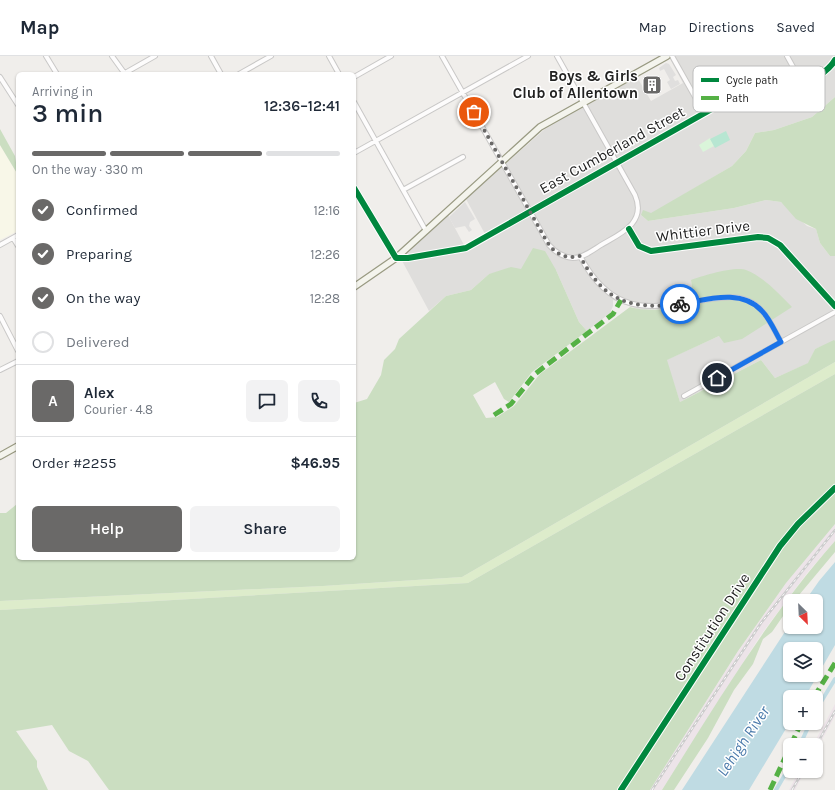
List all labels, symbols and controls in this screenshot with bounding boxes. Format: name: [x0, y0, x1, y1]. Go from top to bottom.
text: Map: [20, 17, 59, 39]
text: Map: [639, 19, 667, 36]
text: Directions: [689, 19, 754, 36]
text: Saved: [776, 19, 815, 36]
legend: [693, 66, 825, 112]
place label: Boys & Girls Club of Allentown: [513, 67, 638, 102]
building icon: Boys & Girls Club of Allentown: [641, 74, 663, 96]
text: Cycle path: [726, 74, 778, 87]
text: Arriving in: [32, 84, 93, 99]
text: Path: [726, 92, 749, 105]
pin: [457, 95, 491, 129]
text: 12:36–12:41: [264, 97, 340, 115]
text: 3 min: [32, 98, 103, 129]
icon: bag: [463, 101, 485, 123]
street label: East Cumberland Street: [536, 102, 688, 197]
text: On the way · 330 m: [32, 162, 143, 177]
icon: check: [32, 199, 54, 221]
text: Confirmed: [66, 201, 138, 219]
text: 12:16: [313, 203, 340, 218]
street label: Whittier Drive: [655, 216, 751, 246]
icon: check: [32, 243, 54, 265]
text: Preparing: [66, 245, 132, 263]
text: 12:26: [310, 247, 340, 262]
courier: [660, 284, 700, 324]
icon: check: [32, 287, 54, 309]
text: On the way: [66, 289, 140, 307]
text: 12:28: [310, 291, 340, 306]
icon: bike: [669, 293, 691, 315]
text: Delivered: [66, 333, 130, 351]
pin: [700, 361, 734, 395]
icon: home: [706, 367, 728, 389]
button: chat: [246, 380, 288, 422]
button: phone: [298, 380, 340, 422]
text: Alex: [84, 384, 114, 402]
text: A: [48, 392, 58, 410]
text: Courier · 4.8: [84, 402, 153, 417]
text: Order #2255: [32, 454, 116, 472]
text: $46.95: [291, 454, 340, 472]
button: Help: [32, 506, 182, 552]
button: Share: [190, 506, 340, 552]
street label: Constitution Drive: [670, 570, 754, 684]
north arrow: [783, 594, 823, 634]
map controls: [783, 594, 823, 778]
button: layers: [783, 642, 823, 682]
button: +: [783, 690, 823, 730]
water label: Lehigh River: [713, 702, 774, 780]
button: −: [783, 738, 823, 778]

